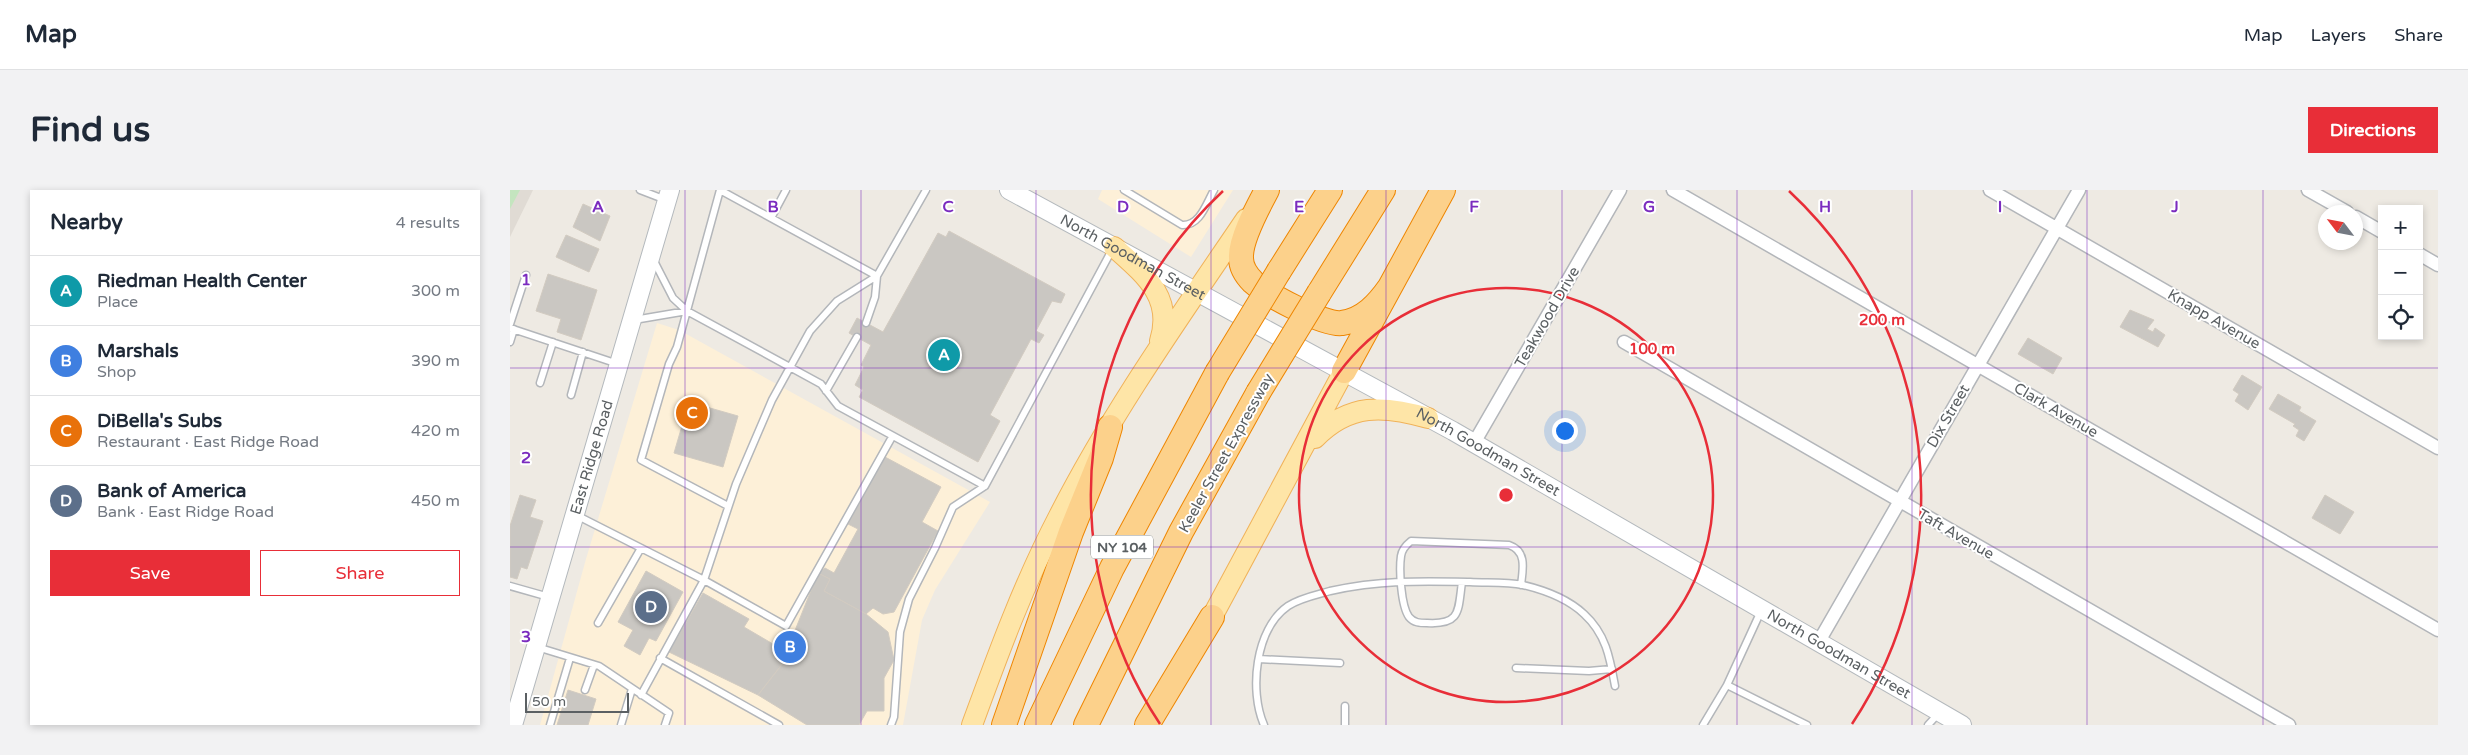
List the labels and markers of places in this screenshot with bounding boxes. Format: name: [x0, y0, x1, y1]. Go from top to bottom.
pin: A: [928, 336, 960, 374]
pin: C: [676, 394, 708, 432]
centre of rings: [1497, 486, 1515, 504]
pin: D: [635, 588, 667, 626]
pin: B: [774, 628, 806, 666]

